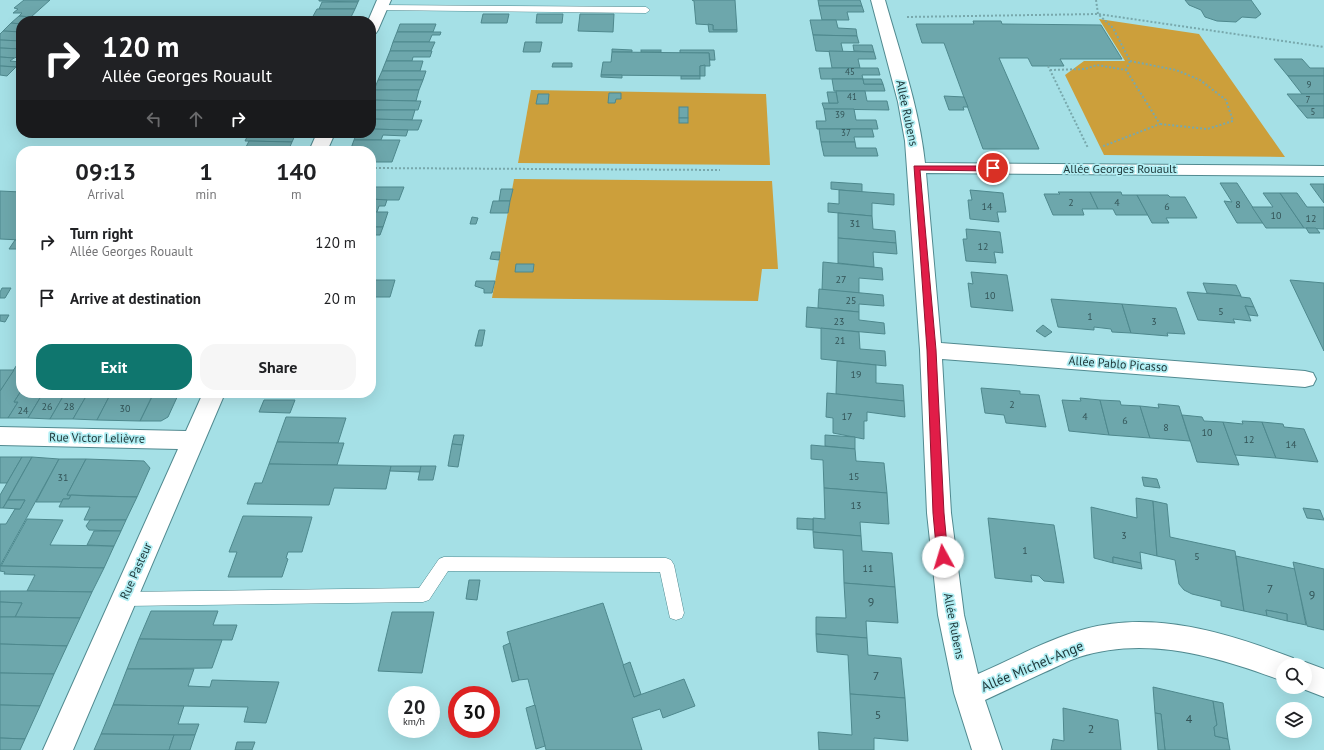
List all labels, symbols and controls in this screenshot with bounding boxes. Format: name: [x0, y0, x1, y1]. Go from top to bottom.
text: 120 m: [102, 28, 179, 65]
icon: right: [36, 32, 88, 84]
text: Allée Georges Rouault: [102, 64, 272, 87]
house number: 45: [845, 66, 855, 77]
street label: Allée Rubens: [893, 79, 922, 147]
house number: 9: [1307, 79, 1312, 90]
house number: 41: [847, 91, 857, 102]
house number: 7: [1306, 94, 1311, 105]
house number: 5: [1311, 106, 1316, 117]
icon: left: [143, 108, 165, 130]
icon: ahead: [185, 108, 207, 130]
icon: right: [227, 108, 249, 130]
house number: 39: [835, 109, 845, 120]
house number: 37: [841, 127, 851, 138]
pin: [976, 151, 1010, 185]
text: 09:13: [75, 156, 136, 187]
text: 1: [199, 156, 213, 187]
text: 140: [276, 156, 317, 187]
icon: arrive: [982, 157, 1004, 179]
street label: Allée Georges Rouault: [1063, 161, 1177, 176]
text: Arrival: [88, 186, 124, 203]
text: min: [195, 186, 217, 203]
text: m: [291, 186, 302, 203]
house number: 2: [1068, 196, 1074, 209]
house number: 4: [1114, 196, 1120, 209]
house number: 8: [1235, 198, 1241, 211]
house number: 14: [982, 200, 993, 213]
house number: 6: [1164, 200, 1170, 213]
house number: 10: [1271, 209, 1282, 222]
house number: 12: [1306, 212, 1316, 225]
house number: 31: [850, 217, 860, 230]
text: Turn right: [70, 224, 133, 243]
icon: right: [36, 231, 58, 253]
text: 120 m: [315, 233, 356, 252]
house number: 12: [978, 240, 988, 253]
text: Allée Georges Rouault: [70, 243, 193, 260]
house number: 27: [836, 273, 846, 286]
icon: arrive: [36, 287, 58, 309]
text: Arrive at destination: [70, 289, 201, 308]
text: 20 m: [323, 289, 356, 308]
house number: 10: [985, 289, 996, 302]
house number: 25: [846, 294, 856, 307]
house number: 5: [1218, 305, 1224, 318]
house number: 1: [1087, 310, 1093, 323]
house number: 23: [834, 315, 844, 328]
house number: 3: [1151, 315, 1157, 328]
house number: 21: [835, 334, 845, 347]
button: Exit: [36, 344, 192, 390]
button: Share: [200, 344, 356, 390]
street label: Allée Pablo Picasso: [1068, 353, 1168, 374]
house number: 19: [851, 368, 861, 381]
house number: 2: [1009, 398, 1015, 411]
house number: 26: [42, 400, 52, 413]
house number: 28: [64, 400, 74, 413]
house number: 30: [120, 402, 131, 415]
house number: 24: [18, 404, 29, 417]
house number: 17: [842, 410, 852, 423]
house number: 4: [1082, 410, 1088, 423]
house number: 6: [1122, 414, 1128, 427]
house number: 8: [1163, 421, 1169, 434]
house number: 10: [1202, 426, 1213, 439]
street label: Rue Victor Lelièvre: [49, 429, 145, 446]
house number: 12: [1244, 433, 1254, 446]
house number: 14: [1286, 438, 1297, 451]
house number: 15: [849, 470, 859, 483]
house number: 31: [58, 471, 68, 484]
house number: 13: [851, 499, 861, 512]
house number: 3: [1121, 529, 1127, 542]
position arrow: [922, 536, 964, 578]
street label: Rue Pasteur: [116, 540, 155, 602]
house number: 1: [1022, 544, 1028, 557]
house number: 5: [1194, 550, 1200, 563]
house number: 11: [863, 562, 873, 575]
house number: 7: [1267, 581, 1273, 596]
house number: 9: [1309, 587, 1315, 602]
street label: Allée Rubens: [941, 592, 968, 660]
house number: 9: [868, 594, 874, 609]
street label: Allée Michel-Ange: [978, 636, 1086, 696]
map controls: [1276, 658, 1312, 738]
button: search: [1276, 658, 1312, 694]
house number: 7: [873, 668, 879, 683]
speed limit sign: 30: [448, 686, 500, 738]
text: 20: [403, 694, 425, 720]
button: layers: [1276, 702, 1312, 738]
house number: 5: [875, 707, 881, 722]
house number: 4: [1186, 711, 1193, 726]
text: km/h: [403, 715, 425, 728]
house number: 2: [1088, 721, 1094, 736]

